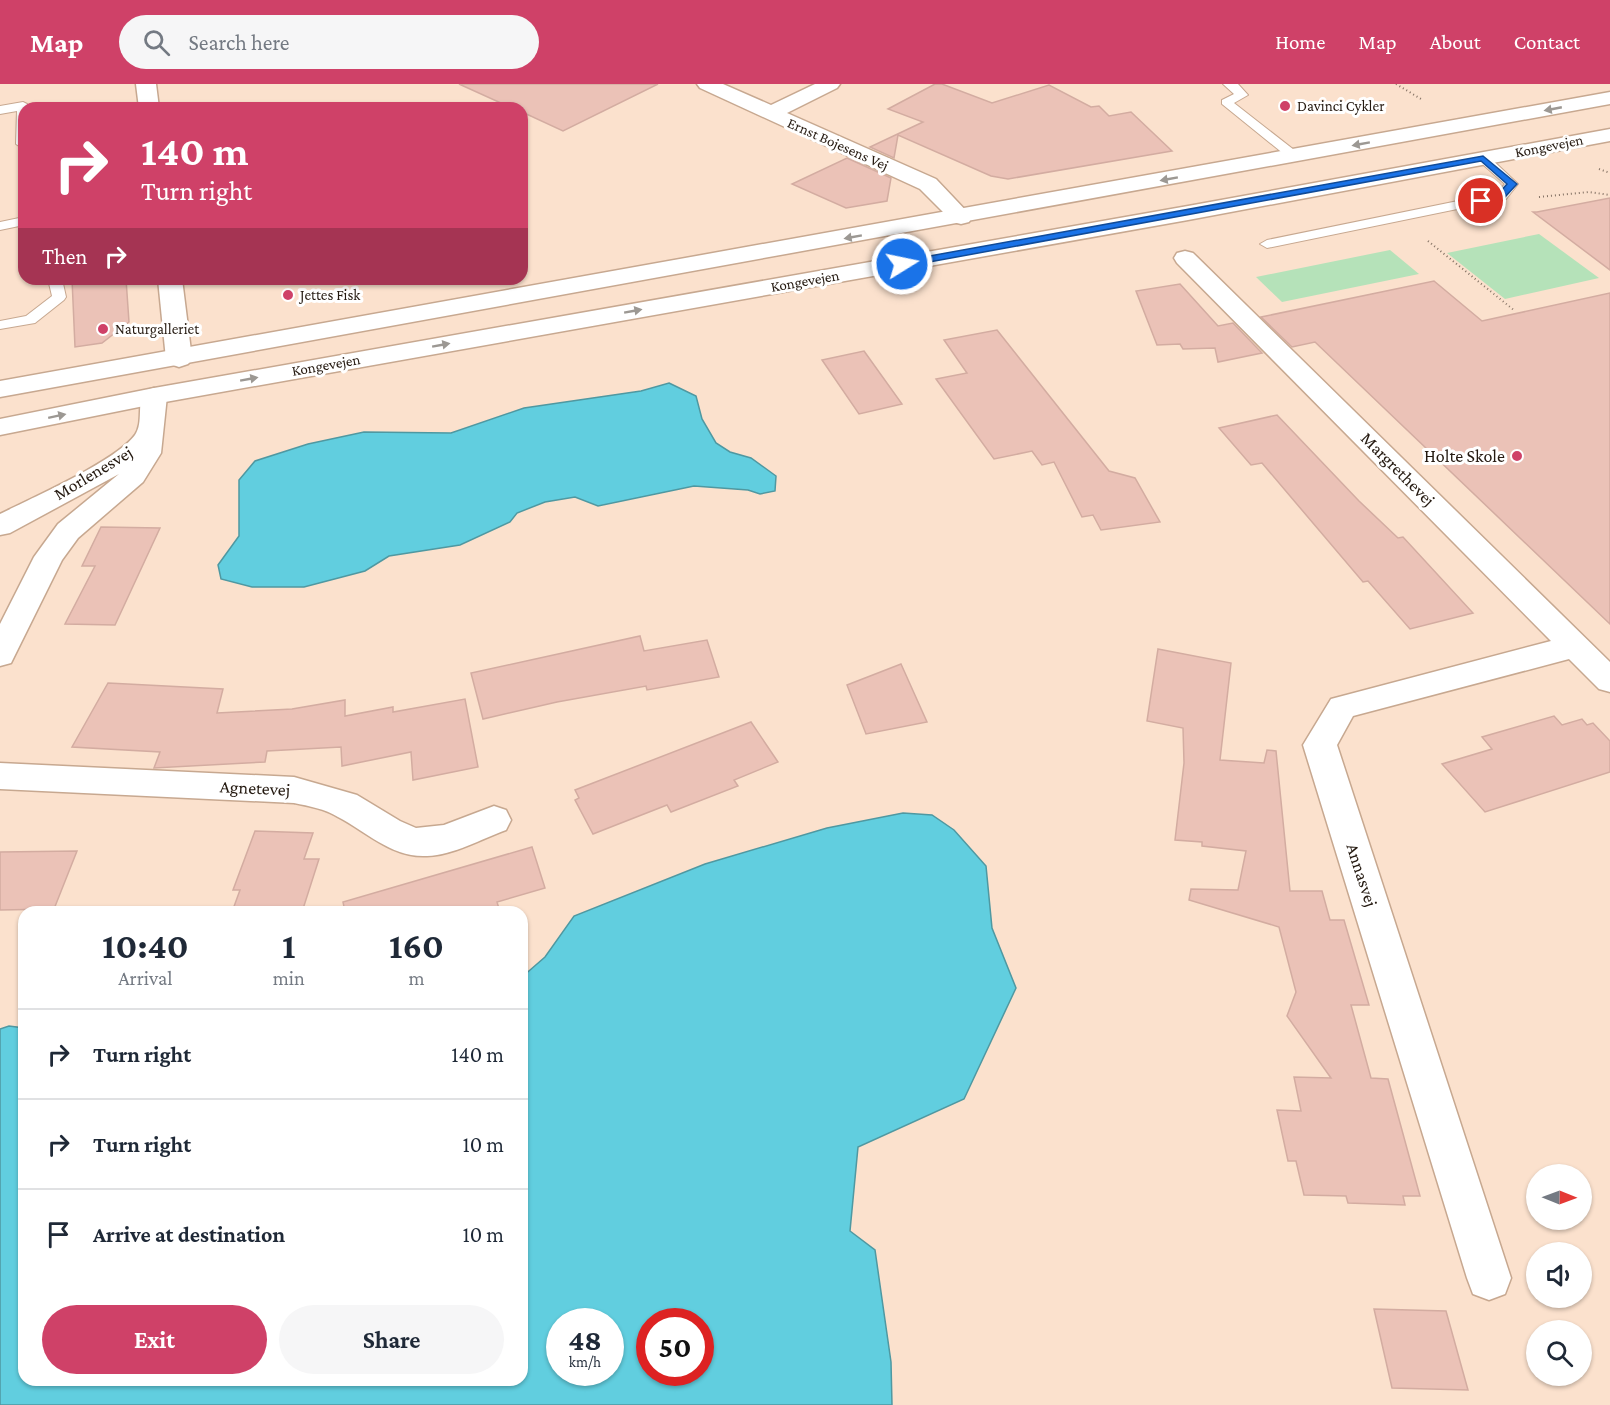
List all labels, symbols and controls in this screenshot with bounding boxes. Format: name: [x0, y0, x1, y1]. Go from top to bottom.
search box: [119, 15, 539, 69]
icon: search: [140, 26, 173, 59]
text: Map: [30, 27, 83, 58]
text: Search here: [188, 30, 289, 55]
text: Home: [1275, 30, 1325, 54]
text: Map: [1358, 30, 1397, 54]
text: About: [1430, 30, 1481, 54]
text: Contact: [1514, 30, 1580, 54]
place label: Davinci Cykler: [1297, 98, 1385, 115]
marker: Davinci Cykler: [1278, 99, 1292, 113]
one-way arrow: [1543, 105, 1562, 114]
street label: Ernst Bojesens Vej: [785, 115, 891, 174]
icon: right: [42, 126, 120, 204]
text: 140 m: [141, 127, 249, 174]
street label: Kongevejen: [1513, 132, 1585, 161]
one-way arrow: [1351, 140, 1370, 149]
one-way arrow: [1159, 175, 1178, 184]
pin: [1455, 175, 1506, 226]
text: Turn right: [141, 176, 252, 206]
icon: arrive: [1464, 184, 1497, 217]
position arrow: [870, 232, 934, 296]
one-way arrow: [844, 233, 863, 242]
icon: right: [99, 240, 132, 273]
text: Then: [42, 244, 87, 269]
street label: Kongevejen: [769, 267, 841, 296]
place label: Jettes Fisk: [298, 287, 361, 304]
marker: Jettes Fisk: [281, 288, 295, 302]
one-way arrow: [624, 306, 643, 315]
place label: Naturgalleriet: [115, 321, 200, 338]
marker: Naturgalleriet: [96, 322, 110, 336]
one-way arrow: [432, 340, 451, 349]
street label: Kongevejen: [290, 351, 362, 380]
one-way arrow: [240, 374, 259, 383]
one-way arrow: [48, 410, 67, 420]
street label: Margrethevej: [1356, 428, 1439, 511]
street label: Morlenesvej: [50, 442, 136, 505]
place label: Holte Skole: [1424, 446, 1505, 466]
marker: Holte Skole: [1510, 449, 1524, 463]
street label: Agnetevej: [219, 776, 291, 801]
street label: Annasvej: [1341, 841, 1382, 909]
text: 10:40: [102, 926, 189, 966]
text: 1: [282, 926, 296, 966]
text: 160: [389, 926, 444, 966]
text: Arrival: [118, 967, 173, 989]
text: min: [273, 967, 305, 989]
text: m: [408, 967, 424, 989]
icon: right: [42, 1038, 75, 1071]
text: Turn right: [93, 1042, 191, 1067]
text: 140 m: [451, 1042, 504, 1067]
icon: right: [42, 1128, 75, 1161]
text: Turn right: [93, 1132, 191, 1157]
text: 10 m: [462, 1132, 504, 1157]
north arrow: [1526, 1164, 1592, 1230]
map controls: [1526, 1164, 1592, 1386]
icon: arrive: [42, 1218, 75, 1251]
text: Arrive at destination: [93, 1222, 285, 1247]
text: 10 m: [462, 1222, 504, 1247]
button: sound: [1526, 1242, 1592, 1308]
button: Exit: [42, 1305, 267, 1374]
button: Share: [279, 1305, 504, 1374]
speed limit sign: 50: [636, 1308, 714, 1386]
button: search: [1526, 1320, 1592, 1386]
text: 48: [568, 1323, 602, 1356]
text: km/h: [569, 1354, 601, 1370]

